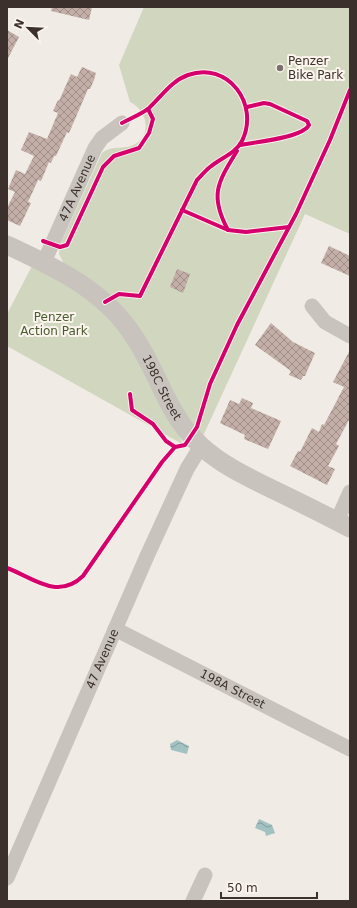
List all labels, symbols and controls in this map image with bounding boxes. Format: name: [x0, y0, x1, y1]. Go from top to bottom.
north arrow: [8, 8, 48, 48]
text: N: [12, 17, 27, 31]
place label: Penzer Bike Park: [288, 54, 343, 82]
marker: Penzer Bike Park: [275, 63, 285, 73]
street label: 47A Avenue: [56, 152, 98, 224]
park label: Penzer Action Park: [20, 310, 88, 338]
street label: 198C Street: [139, 352, 185, 423]
street label: 47 Avenue: [83, 627, 121, 691]
street label: 198A Street: [198, 667, 268, 712]
scale bar: [221, 874, 317, 900]
text: 50 m: [227, 881, 258, 895]

